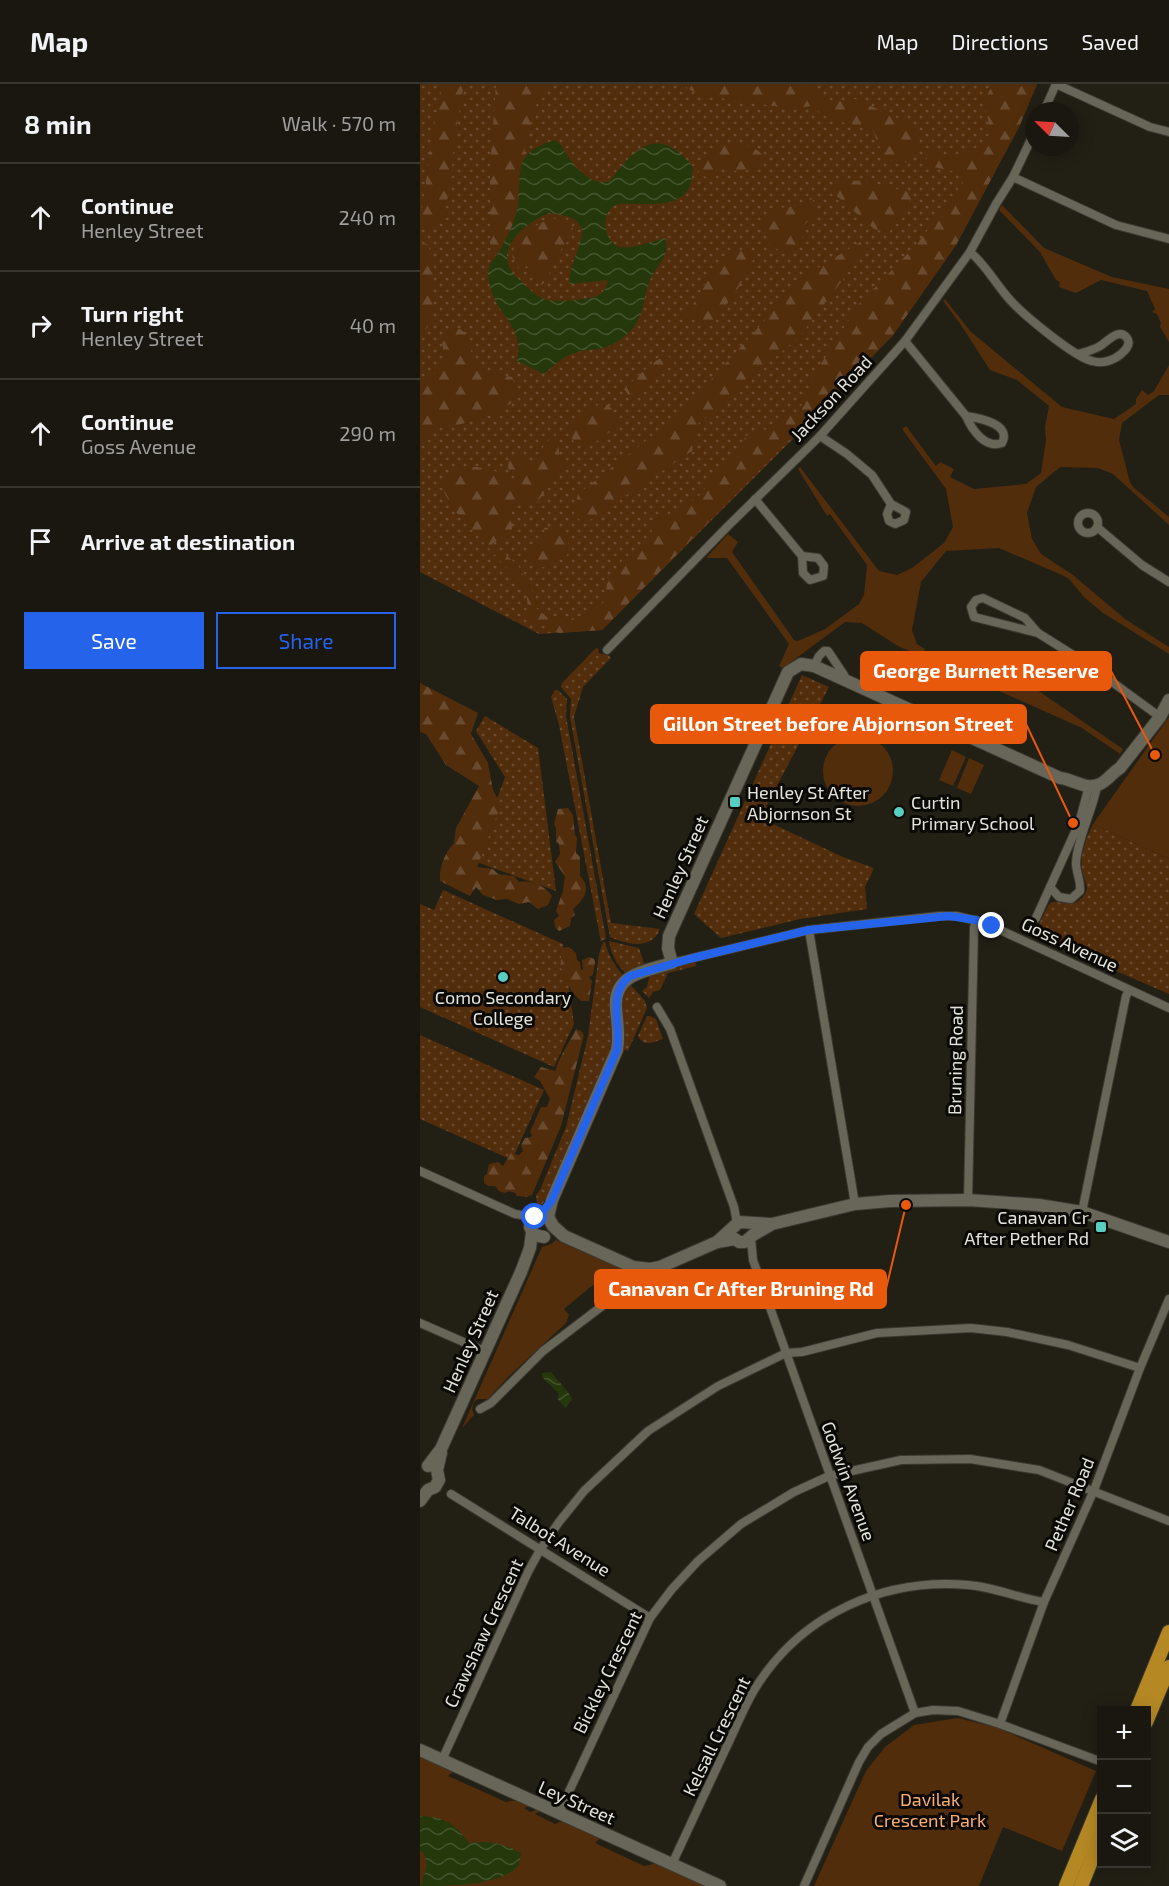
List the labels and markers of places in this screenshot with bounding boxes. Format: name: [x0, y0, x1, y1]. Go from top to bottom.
callout: George Burnett Reserve: [861, 652, 1111, 690]
callout: Gillon Street before Abjornson Street: [651, 705, 1026, 743]
place label: Henley St After Abjornson St: [747, 781, 869, 824]
place label: Curtin Primary School: [911, 791, 1035, 834]
marker: Henley St After Abjornson St: [728, 795, 742, 809]
marker: Curtin Primary School: [892, 805, 906, 819]
marker: Como Secondary College: [496, 970, 510, 984]
place label: Como Secondary College: [435, 986, 572, 1029]
place label: Canavan Cr After Pether Rd: [964, 1206, 1089, 1249]
marker: Canavan Cr After Pether Rd: [1094, 1220, 1108, 1234]
callout: Canavan Cr After Bruning Rd: [595, 1270, 886, 1308]

